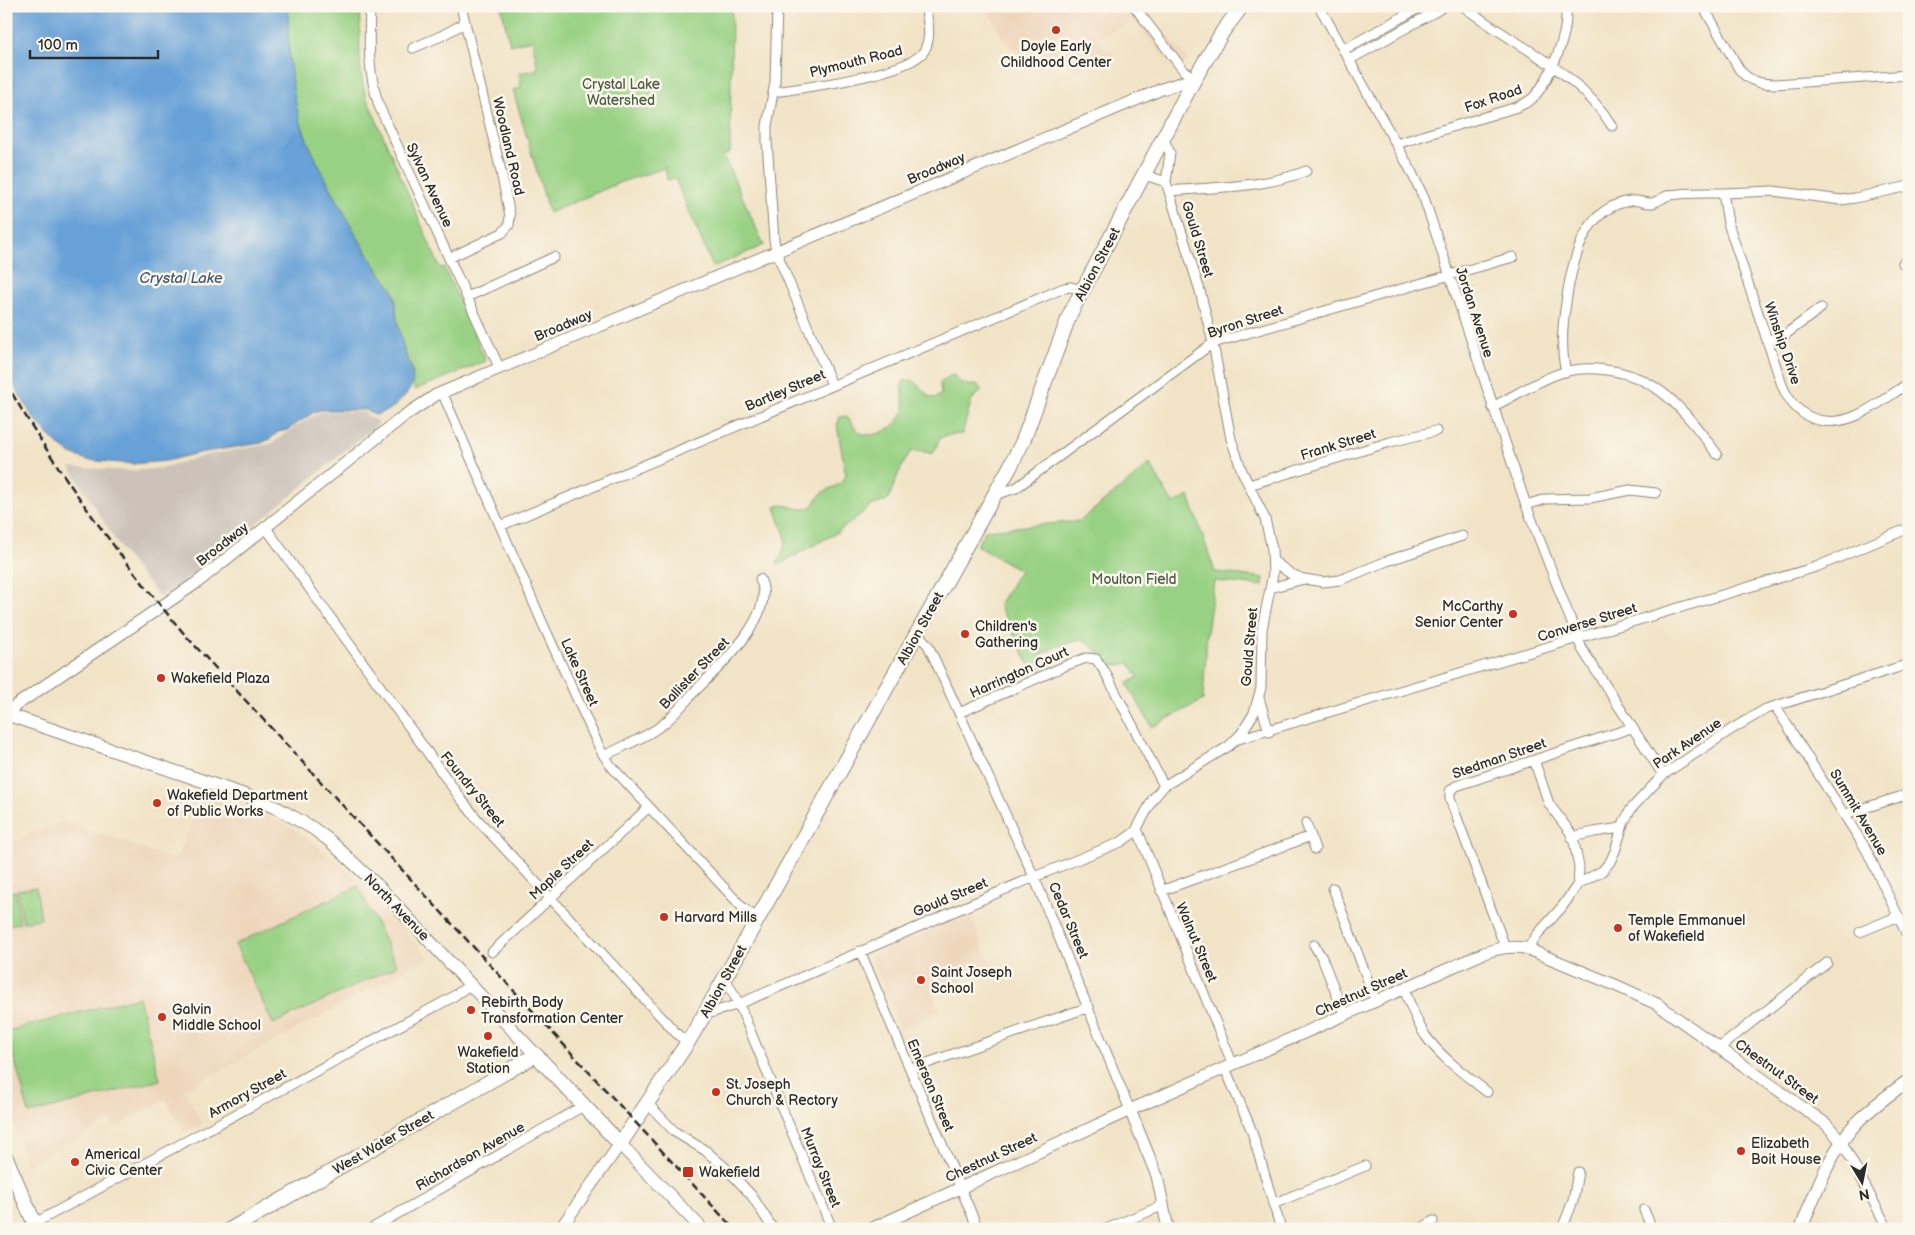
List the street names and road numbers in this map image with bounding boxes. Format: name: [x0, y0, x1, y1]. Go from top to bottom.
street label: Plymouth Road: [808, 42, 904, 81]
street label: Fox Road: [1462, 81, 1524, 116]
street label: Woodland Road: [489, 95, 528, 197]
street label: Sylvan Avenue: [403, 140, 456, 230]
street label: Broadway: [905, 148, 968, 188]
street label: Gould Street: [1178, 199, 1217, 280]
street label: Albion Street: [1071, 224, 1124, 304]
street label: Jordan Avenue: [1452, 265, 1497, 360]
street label: Winship Drive: [1760, 300, 1805, 387]
street label: Byron Street: [1205, 301, 1286, 342]
street label: Broadway: [532, 305, 595, 345]
street label: Bartley Street: [742, 366, 829, 415]
street label: Frank Street: [1298, 425, 1378, 464]
street label: Broadway: [193, 518, 252, 570]
street label: Albion Street: [893, 588, 948, 668]
street label: Converse Street: [1535, 599, 1640, 646]
street label: Gould Street: [1238, 606, 1261, 687]
street label: Ballister Street: [656, 633, 733, 713]
street label: Lake Street: [557, 636, 602, 709]
street label: Harrington Court: [967, 643, 1072, 702]
street label: Park Avenue: [1650, 714, 1725, 773]
street label: Stedman Street: [1450, 734, 1549, 782]
street label: Foundry Street: [437, 748, 509, 831]
street label: Summit Avenue: [1826, 766, 1891, 859]
street label: Maple Street: [526, 835, 597, 903]
street label: North Avenue: [360, 870, 433, 944]
street label: Gould Street: [910, 874, 991, 921]
street label: Cedar Street: [1045, 880, 1093, 962]
street label: Walnut Street: [1172, 900, 1221, 985]
street label: Albion Street: [696, 941, 751, 1021]
street label: Chestnut Street: [1312, 964, 1411, 1020]
street label: Chestnut Street: [1732, 1035, 1822, 1108]
street label: Emerson Street: [903, 1036, 958, 1135]
street label: Armory Street: [205, 1065, 290, 1122]
street label: West Water Street: [330, 1106, 437, 1178]
street label: Richardson Avenue: [413, 1118, 528, 1194]
street label: Murray Street: [797, 1125, 845, 1210]
street label: Chestnut Street: [943, 1129, 1040, 1186]

